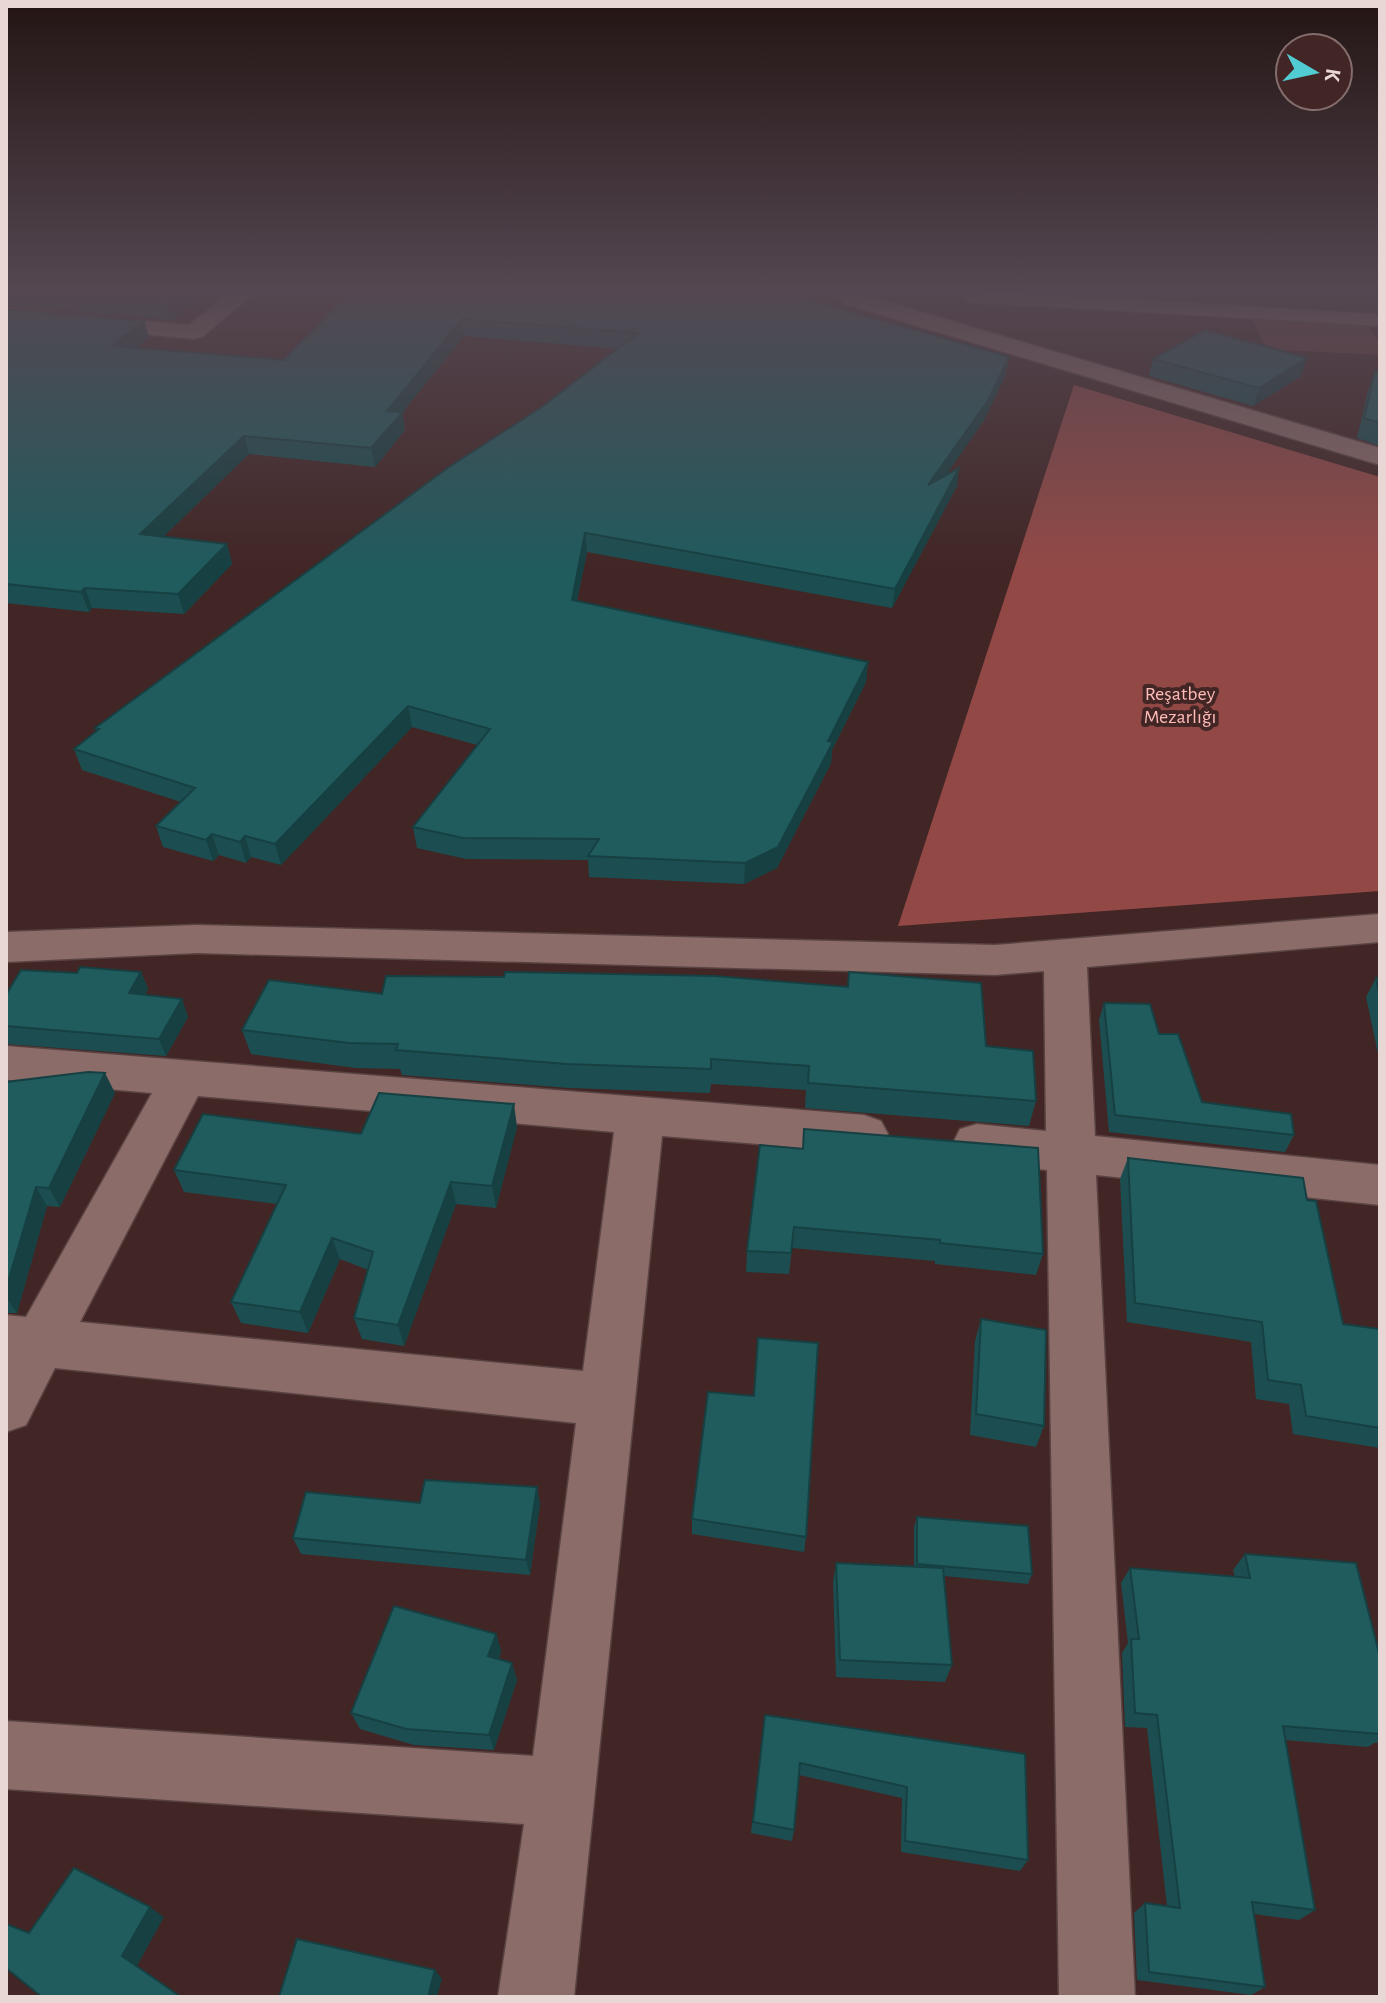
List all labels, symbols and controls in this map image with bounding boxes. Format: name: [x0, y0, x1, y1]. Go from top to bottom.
north arrow: [1274, 32, 1354, 112]
text: K: [1321, 67, 1345, 84]
park label: Reşatbey Mezarlığı: [1144, 684, 1216, 727]

